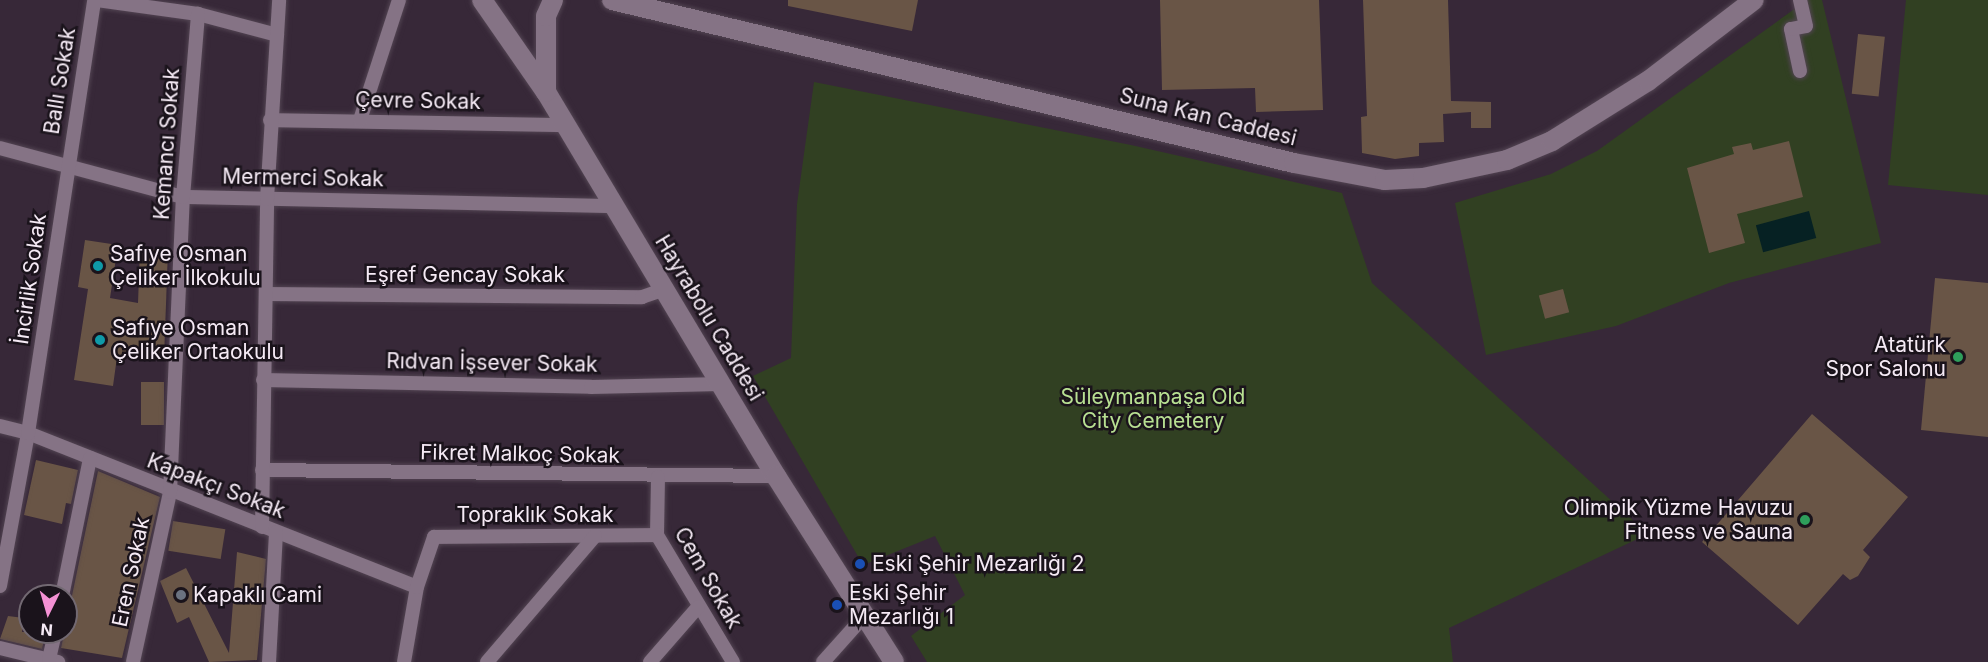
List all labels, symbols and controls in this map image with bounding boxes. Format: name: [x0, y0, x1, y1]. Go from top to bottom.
street label: Ballı Sokak: [39, 26, 81, 136]
street label: Kemancı Sokak: [149, 67, 185, 221]
street label: Suna Kan Caddesi: [1117, 83, 1299, 151]
street label: Çevre Sokak: [355, 87, 481, 115]
street label: Mermerci Sokak: [222, 164, 384, 192]
street label: İncirlik Sokak: [8, 212, 52, 346]
street label: Hayrabolu Caddesi: [650, 231, 768, 405]
place label: Safıye Osman Çeliker İlkokulu: [110, 241, 261, 291]
marker: Safıye Osman Çeliker İlkokulu: [91, 259, 105, 273]
street label: Eşref Gencay Sokak: [365, 262, 565, 288]
place label: Safıye Osman Çeliker Ortaokulu: [112, 315, 284, 365]
place label: Atatürk Spor Salonu: [1825, 332, 1946, 382]
marker: Safıye Osman Çeliker Ortaokulu: [93, 333, 107, 347]
street label: Rıdvan İşsever Sokak: [386, 349, 598, 377]
marker: Atatürk Spor Salonu: [1951, 350, 1965, 364]
park label: Süleymanpaşa Old City Cemetery: [1061, 384, 1245, 434]
street label: Fikret Malkoç Sokak: [420, 440, 620, 468]
street label: Kapakçı Sokak: [143, 448, 289, 524]
place label: Olimpik Yüzme Havuzu Fitness ve Sauna: [1564, 495, 1793, 545]
street label: Topraklık Sokak: [456, 502, 614, 528]
marker: Olimpik Yüzme Havuzu Fitness ve Sauna: [1798, 513, 1812, 527]
street label: Eren Sokak: [107, 515, 155, 629]
street label: Cem Sokak: [669, 523, 747, 633]
place label: Eski Şehir Mezarlığı 2: [872, 551, 1085, 577]
marker: Eski Şehir Mezarlığı 2: [853, 557, 867, 571]
place label: Eski Şehir Mezarlığı 1: [849, 580, 954, 630]
place label: Kapaklı Cami: [193, 582, 322, 608]
north arrow: [18, 584, 78, 644]
marker: Kapaklı Cami: [174, 588, 188, 602]
marker: Eski Şehir Mezarlığı 1: [830, 598, 844, 612]
text: N: [40, 619, 54, 640]

